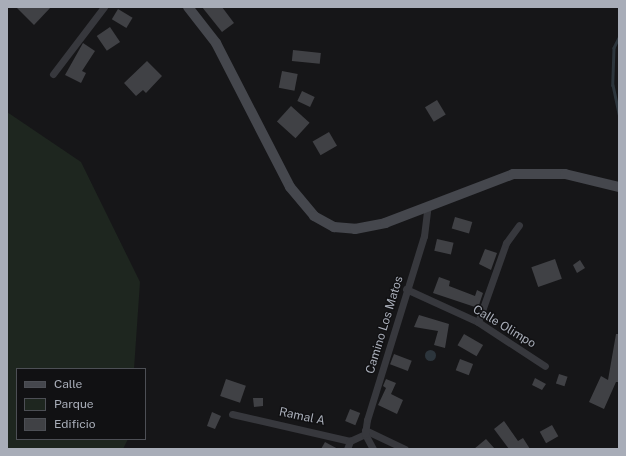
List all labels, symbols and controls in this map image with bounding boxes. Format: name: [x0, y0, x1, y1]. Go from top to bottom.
street label: Camino Los Matos: [363, 274, 407, 376]
street label: Calle Olimpo: [470, 303, 538, 351]
legend: [16, 368, 146, 440]
text: Calle: [54, 377, 82, 391]
text: Parque: [54, 397, 94, 411]
street label: Ramal A: [278, 405, 326, 429]
text: Edificio: [54, 417, 96, 431]

